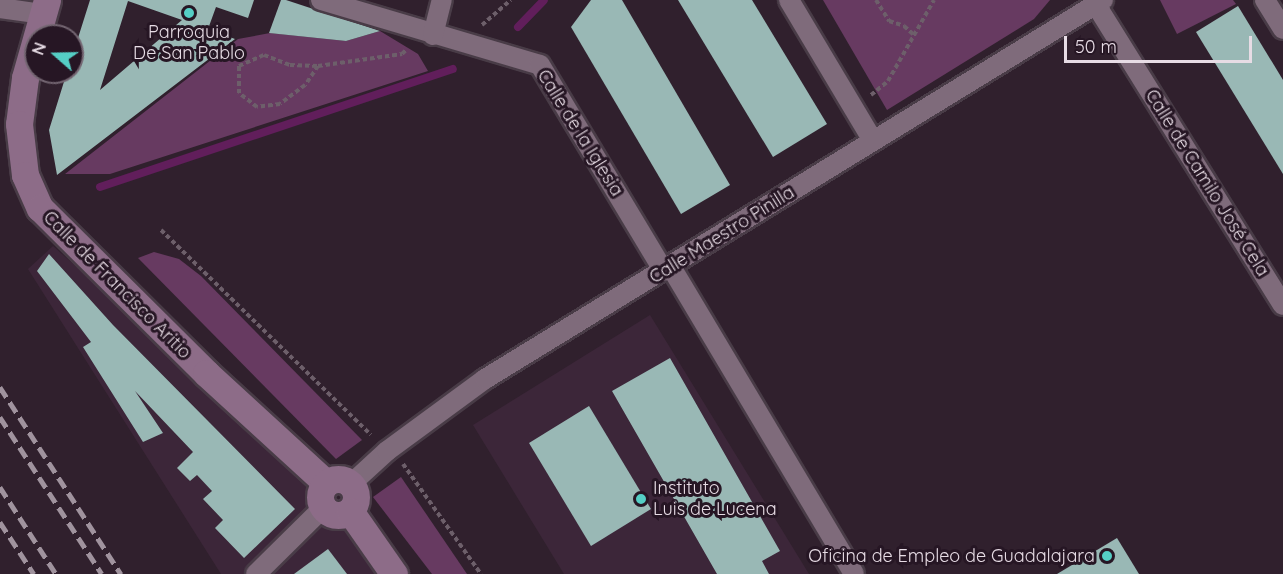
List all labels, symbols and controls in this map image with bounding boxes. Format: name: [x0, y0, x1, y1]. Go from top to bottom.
marker: Parroquia De San Pablo: [182, 6, 196, 20]
place label: Parroquia De San Pablo: [133, 22, 245, 64]
north arrow: [24, 24, 84, 84]
scale bar: [1067, 24, 1254, 62]
text: 50 m: [1075, 35, 1117, 58]
text: N: [28, 40, 50, 57]
street label: Calle de la Iglesia: [532, 66, 628, 200]
street label: Calle de Camilo José Cela: [1141, 86, 1273, 280]
street label: Calle Maestro Pinilla: [646, 182, 798, 288]
street label: Calle de Francisco Aritio: [39, 207, 195, 363]
place label: Instituto Luis de Lucena: [653, 478, 777, 520]
marker: Instituto Luis de Lucena: [634, 492, 648, 506]
place label: Oficina de Empleo de Guadalajara: [808, 545, 1095, 567]
marker: Oficina de Empleo de Guadalajara: [1100, 549, 1114, 563]

